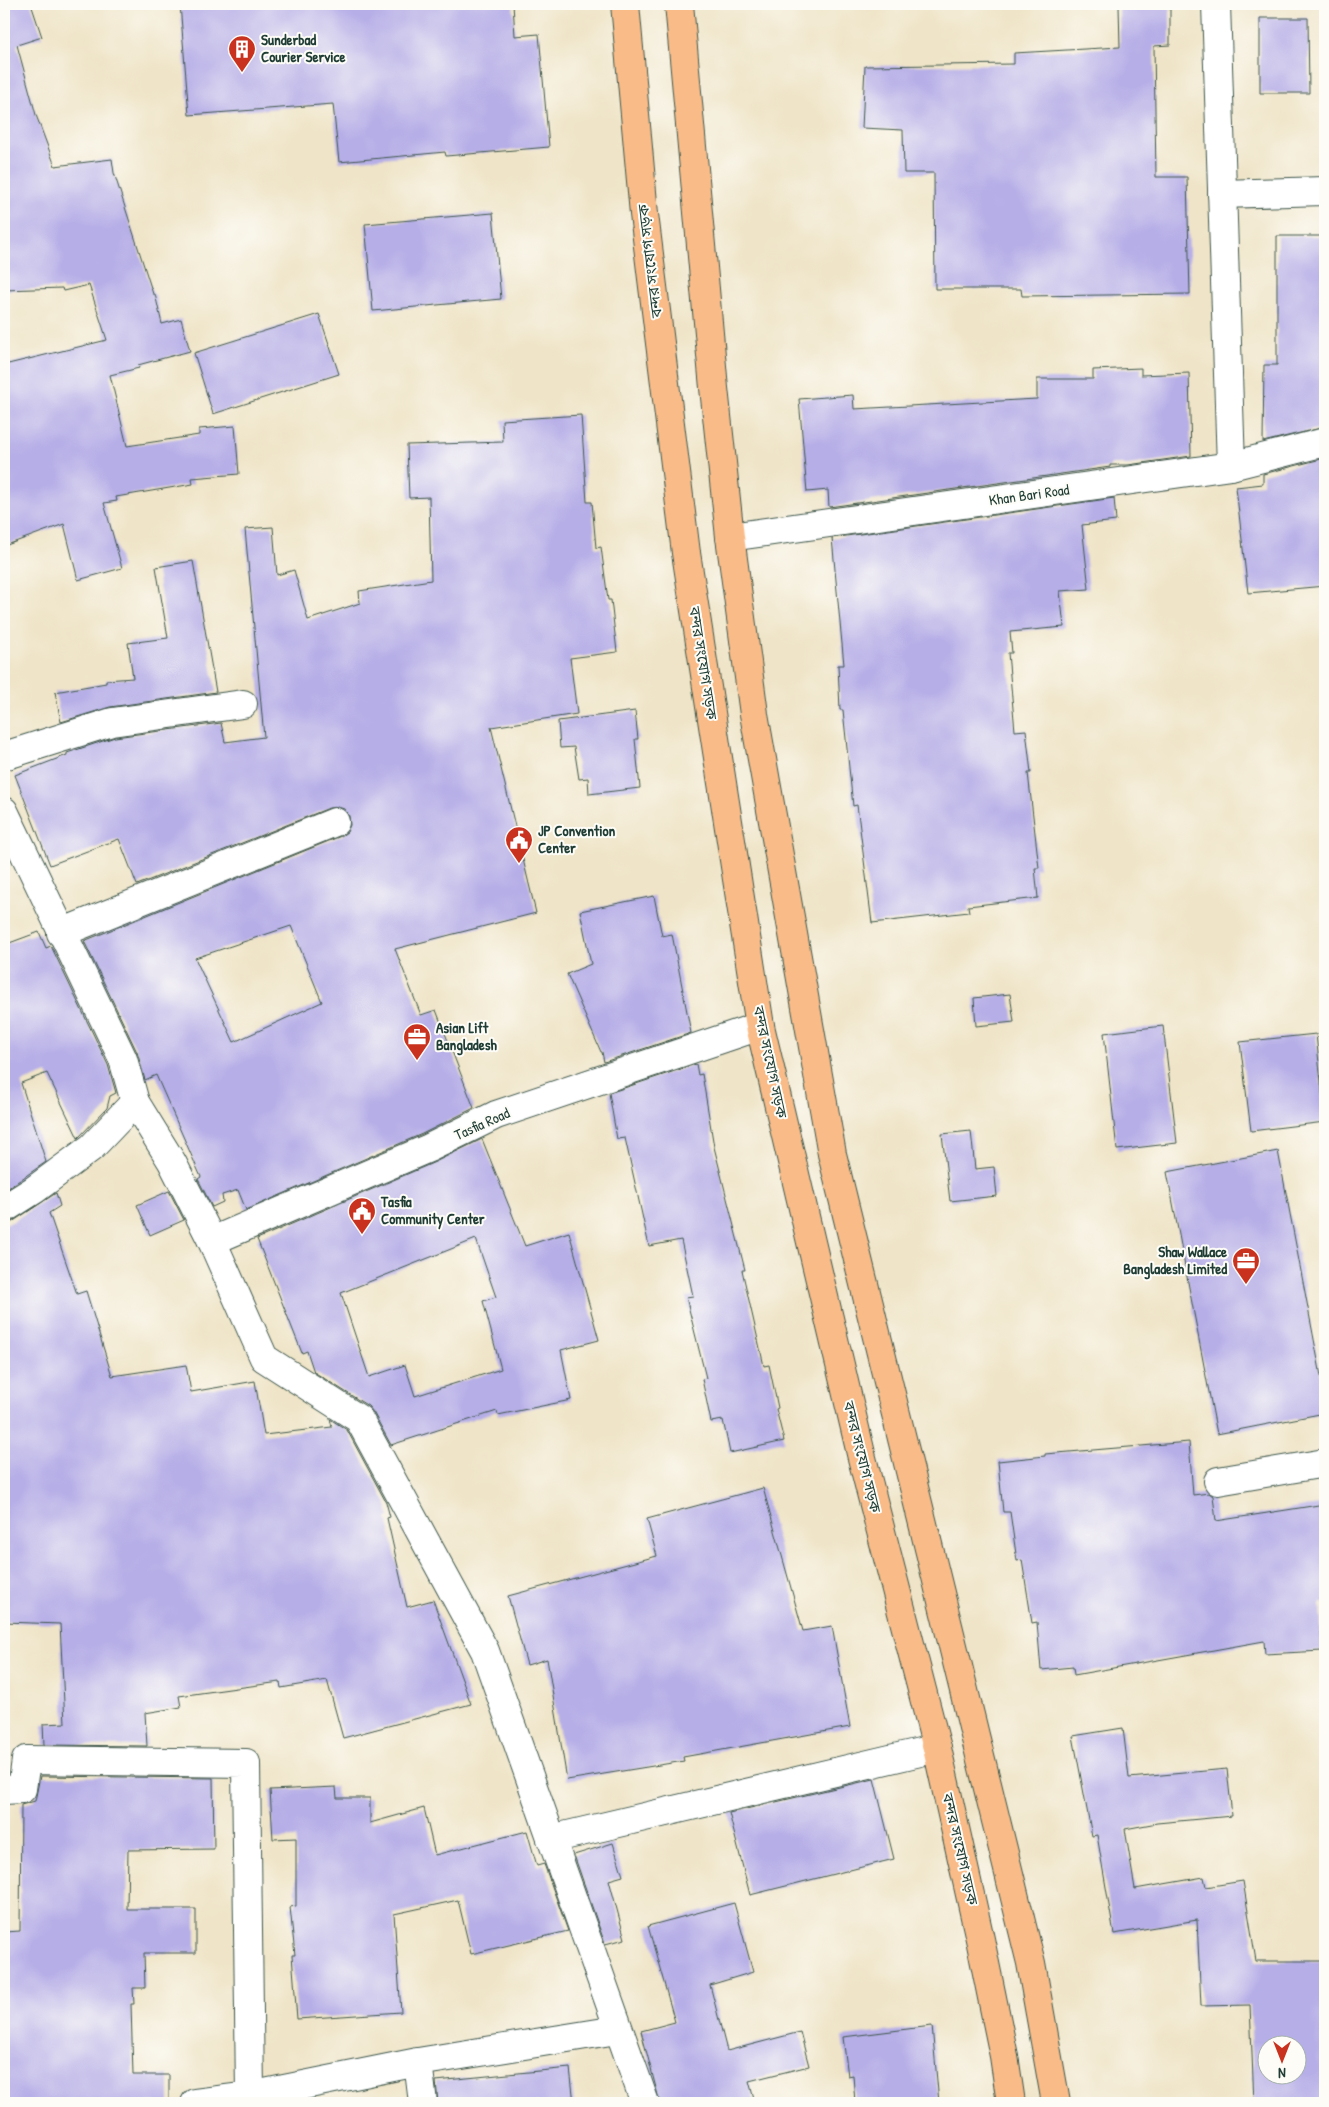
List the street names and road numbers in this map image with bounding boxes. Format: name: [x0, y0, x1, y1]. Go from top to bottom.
street label: বন্দর সংযোগ সড়ক: [632, 202, 667, 320]
street label: Khan Bari Road: [987, 478, 1071, 511]
street label: বন্দর সংযোগ সড়ক: [684, 604, 723, 722]
street label: বন্দর সংযোগ সড়ক: [748, 1003, 793, 1121]
street label: Tasfia Road: [451, 1102, 513, 1145]
street label: বন্দর সংযোগ সড়ক: [838, 1398, 887, 1516]
street label: বন্দর সংযোগ সড়ক: [937, 1790, 984, 1908]

